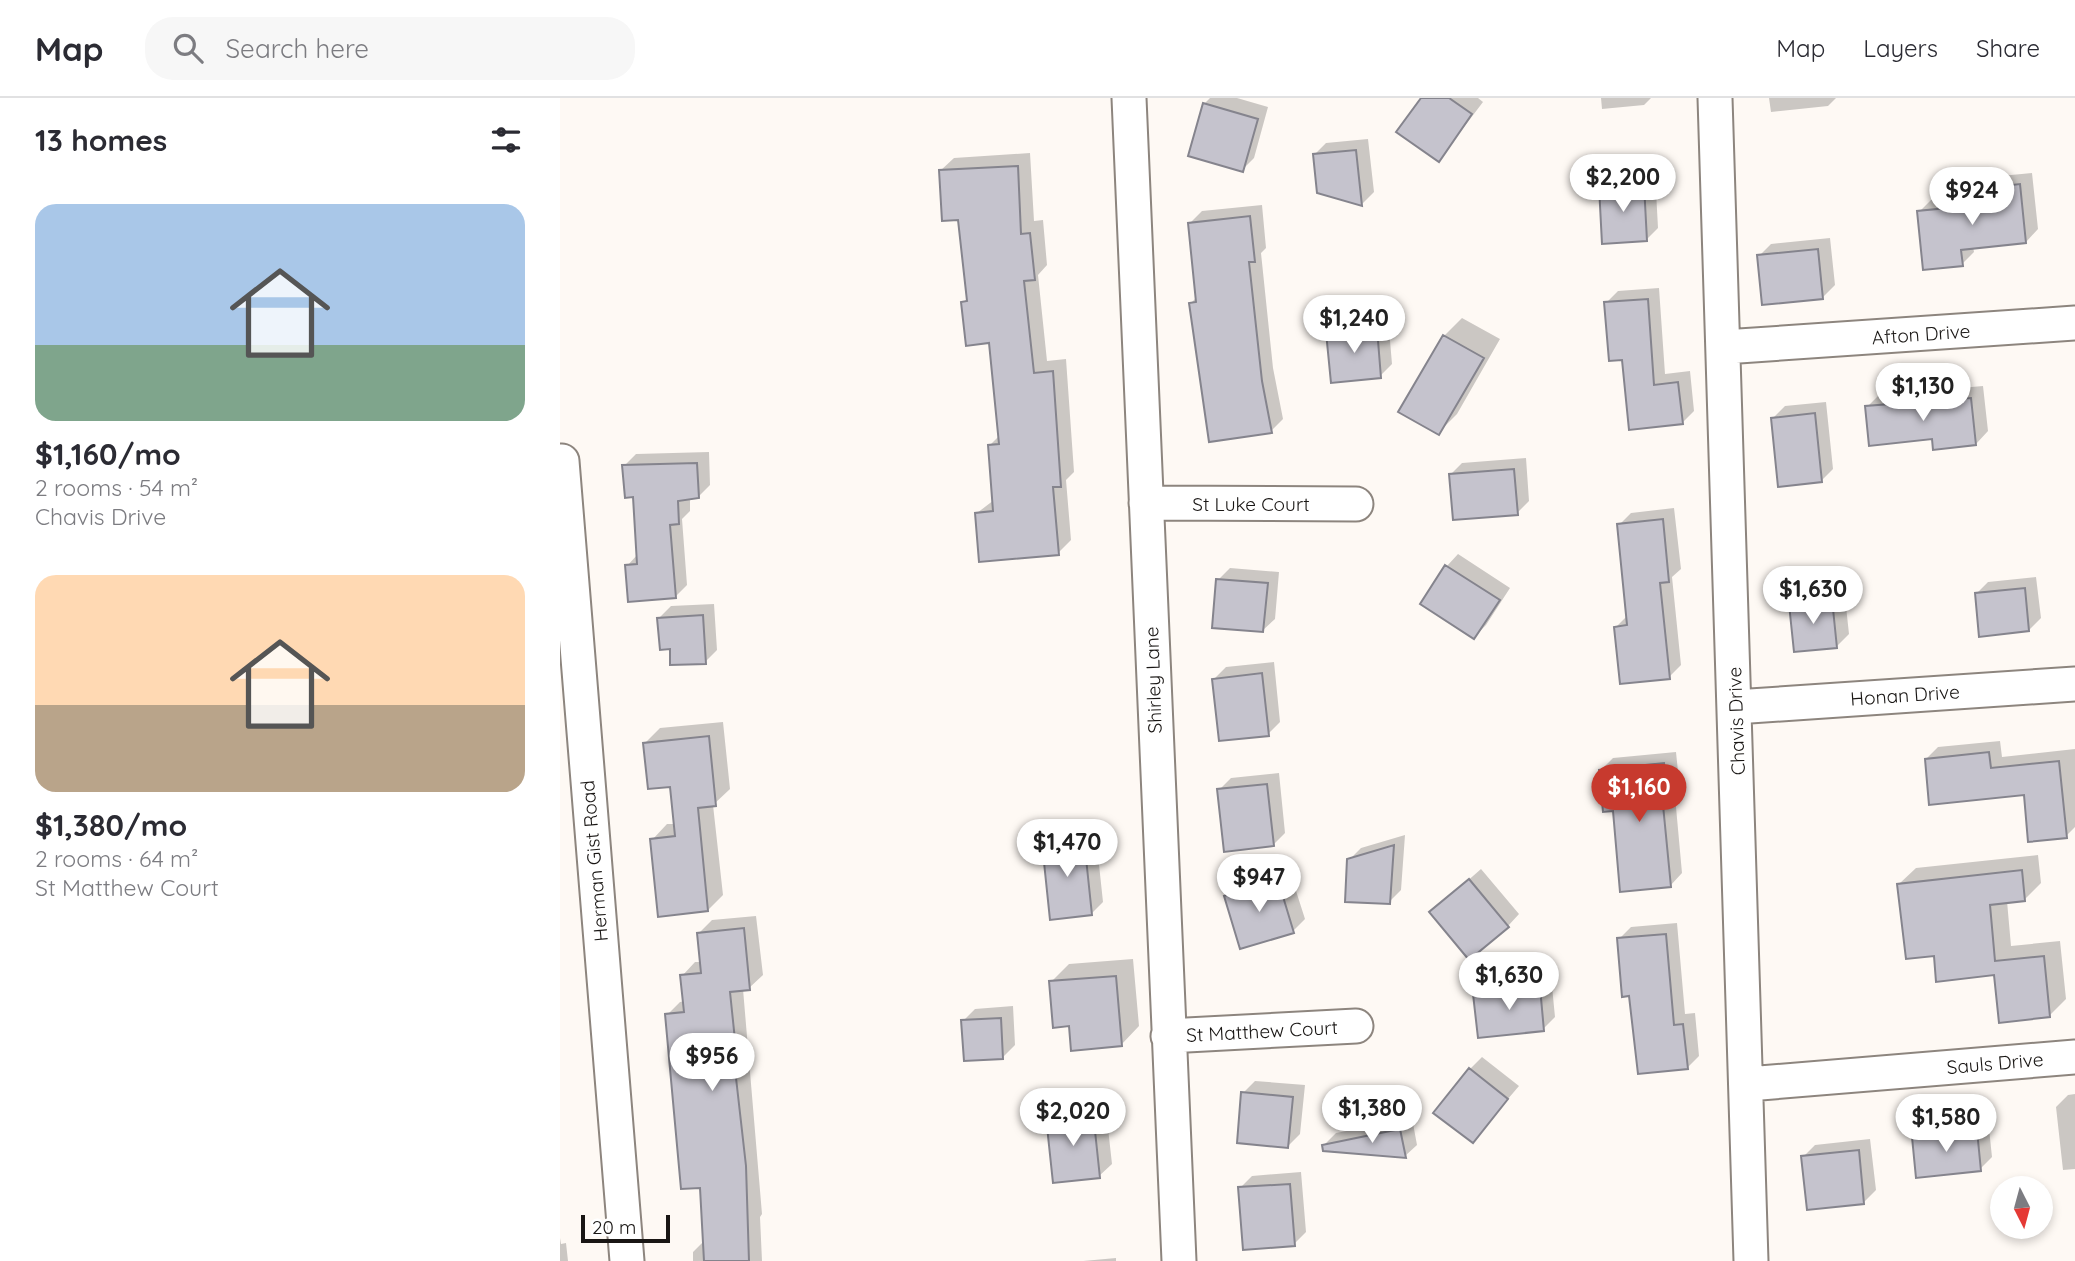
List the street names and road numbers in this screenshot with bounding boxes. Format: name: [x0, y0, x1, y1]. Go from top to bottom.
street label: Afton Drive: [1871, 319, 1971, 349]
street label: St Luke Court: [1192, 492, 1310, 516]
street label: Shirley Lane: [1139, 626, 1167, 734]
street label: Chavis Drive: [1722, 666, 1750, 776]
street label: Honan Drive: [1850, 679, 1960, 711]
street label: Herman Gist Road: [575, 779, 613, 943]
street label: St Matthew Court: [1186, 1015, 1338, 1047]
street label: Sauls Drive: [1946, 1047, 2044, 1079]

